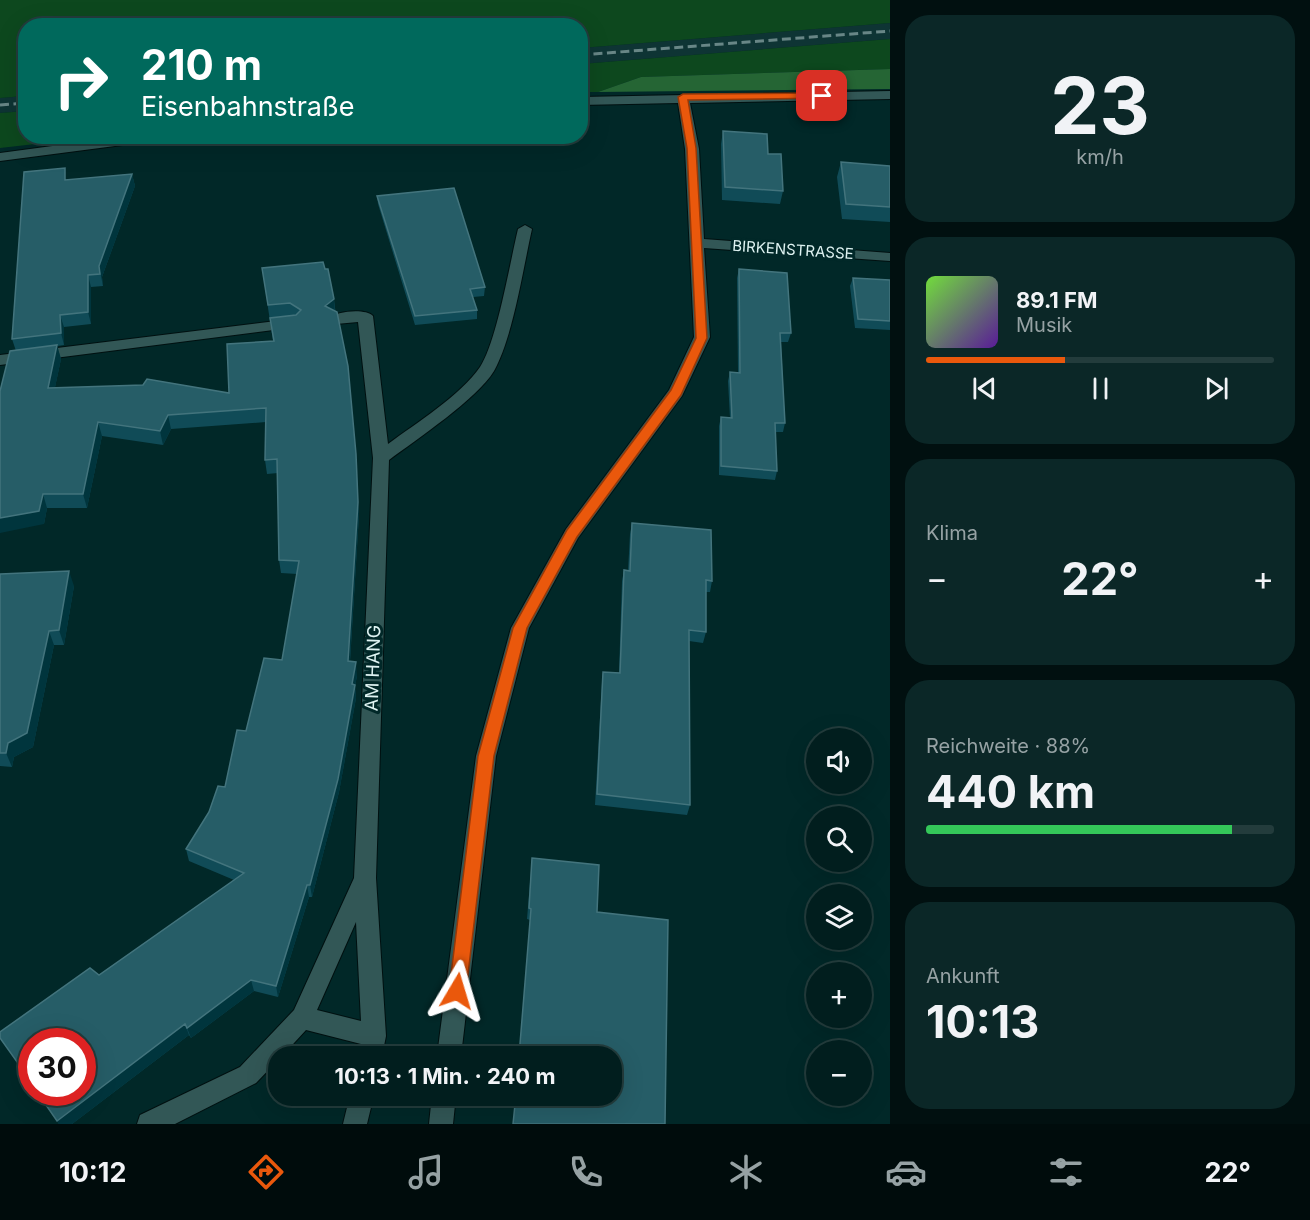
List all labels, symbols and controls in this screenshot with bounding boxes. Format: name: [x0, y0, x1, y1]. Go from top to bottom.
text: 210 m: [141, 39, 262, 90]
icon: right: [42, 42, 120, 120]
text: 23: [1050, 58, 1150, 153]
pin: [796, 70, 847, 121]
icon: arrive: [805, 79, 838, 112]
text: Eisenbahnstraße: [141, 90, 354, 123]
text: km/h: [1076, 145, 1124, 169]
street label: BIRKENSTRASSE: [732, 236, 854, 263]
text: 89.1 FM: [1016, 287, 1097, 313]
text: Musik: [1016, 313, 1072, 337]
icon: previous: [968, 372, 1001, 405]
icon: pause: [1084, 372, 1117, 405]
icon: next: [1200, 372, 1233, 405]
text: Klima: [926, 521, 978, 545]
text: 22°: [1061, 551, 1139, 606]
text: −: [926, 558, 948, 598]
text: +: [1252, 558, 1274, 598]
street label: AM HANG: [360, 624, 385, 712]
map controls: [806, 728, 872, 1106]
button: sound: [806, 728, 872, 794]
text: Reichweite · 88%: [926, 734, 1090, 758]
text: 440 km: [926, 764, 1095, 819]
button: search: [806, 806, 872, 872]
button: layers: [806, 884, 872, 950]
position arrow: [425, 959, 489, 1023]
button: +: [806, 962, 872, 1028]
text: Ankunft: [926, 964, 1000, 988]
text: 10:13: [926, 994, 1039, 1049]
speed limit sign: 30: [18, 1028, 96, 1106]
button: −: [806, 1040, 872, 1106]
text: 10:13 · 1 Min. · 240 m: [335, 1063, 555, 1089]
icon: directions: [245, 1151, 287, 1193]
icon: music: [405, 1151, 447, 1193]
icon: phone: [565, 1151, 607, 1193]
icon: climate: [725, 1151, 767, 1193]
icon: car: [885, 1151, 927, 1193]
icon: filters: [1045, 1151, 1087, 1193]
text: 10:12: [59, 1156, 127, 1189]
text: 22°: [1205, 1156, 1251, 1189]

